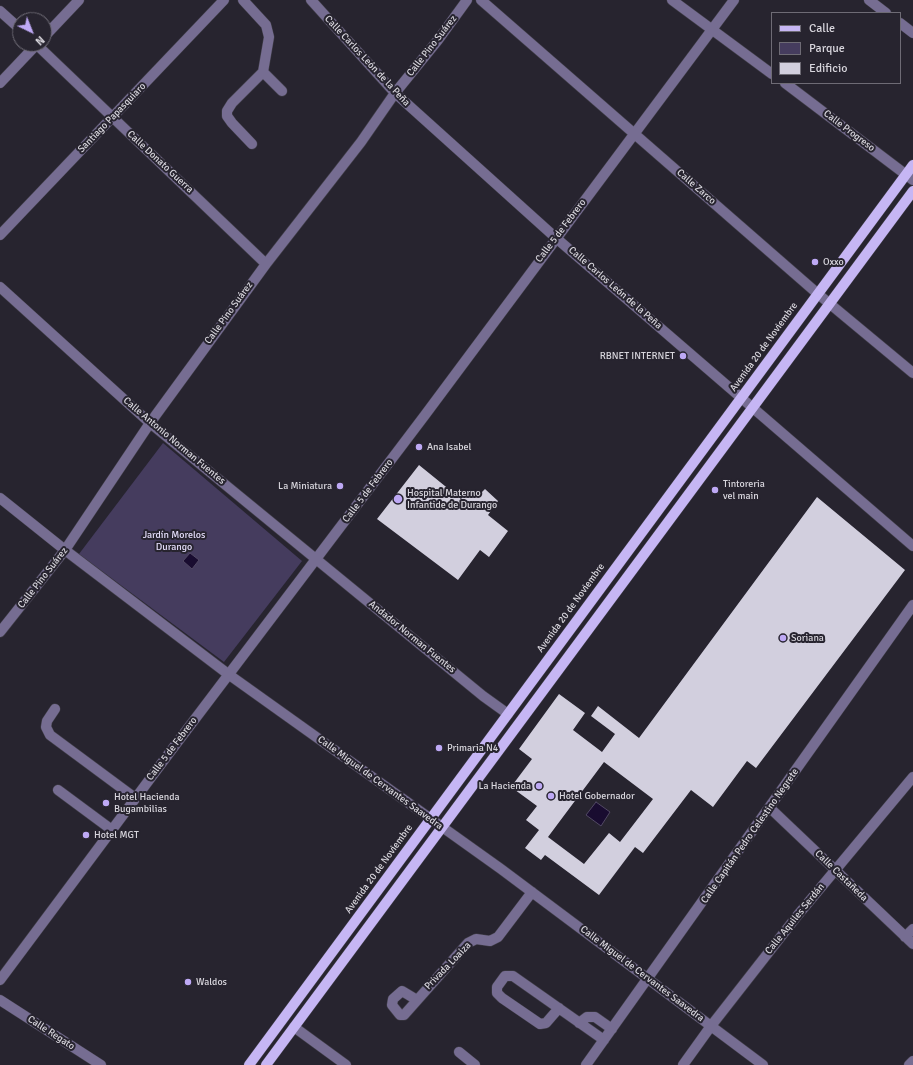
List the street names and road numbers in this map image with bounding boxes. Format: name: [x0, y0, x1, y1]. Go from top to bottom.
street label: Calle Carlos León de la Peña: [322, 13, 412, 109]
street label: Calle Pino Suárez: [404, 13, 460, 79]
street label: Santiago Papasquiaro: [76, 81, 148, 155]
street label: Calle Progreso: [821, 108, 877, 154]
street label: Calle Donato Guerra: [124, 128, 196, 196]
street label: Calle Zarco: [674, 167, 718, 207]
street label: Calle 5 de Febrero: [533, 197, 589, 265]
street label: Calle Carlos León de la Peña: [566, 244, 664, 332]
street label: Calle Pino Suárez: [202, 279, 256, 347]
street label: Avenida 20 de Noviembre: [728, 300, 800, 394]
street label: Calle Antonio Norman Fuentes: [120, 395, 228, 487]
street label: Calle 5 de Febrero: [340, 457, 396, 525]
street label: Calle Pino Suárez: [15, 545, 71, 611]
street label: Avenida 20 de Noviembre: [535, 561, 607, 655]
street label: Andador Norman Fuentes: [366, 598, 458, 676]
street label: Calle 5 de Febrero: [144, 715, 200, 783]
street label: Calle Miguel de Cervantes Saavedra: [315, 733, 445, 833]
street label: Calle Capitán Pedro Celestino Negrete: [699, 766, 801, 906]
street label: Avenida 20 de Noviembre: [343, 822, 415, 916]
street label: Calle Castañeda: [812, 848, 870, 904]
street label: Calle Aquiles Serdán: [763, 881, 827, 957]
street label: Calle Miguel de Cervantes Saavedra: [578, 923, 706, 1025]
street label: Privada Loaiza: [422, 940, 474, 992]
street label: Calle Regato: [25, 1013, 77, 1053]

